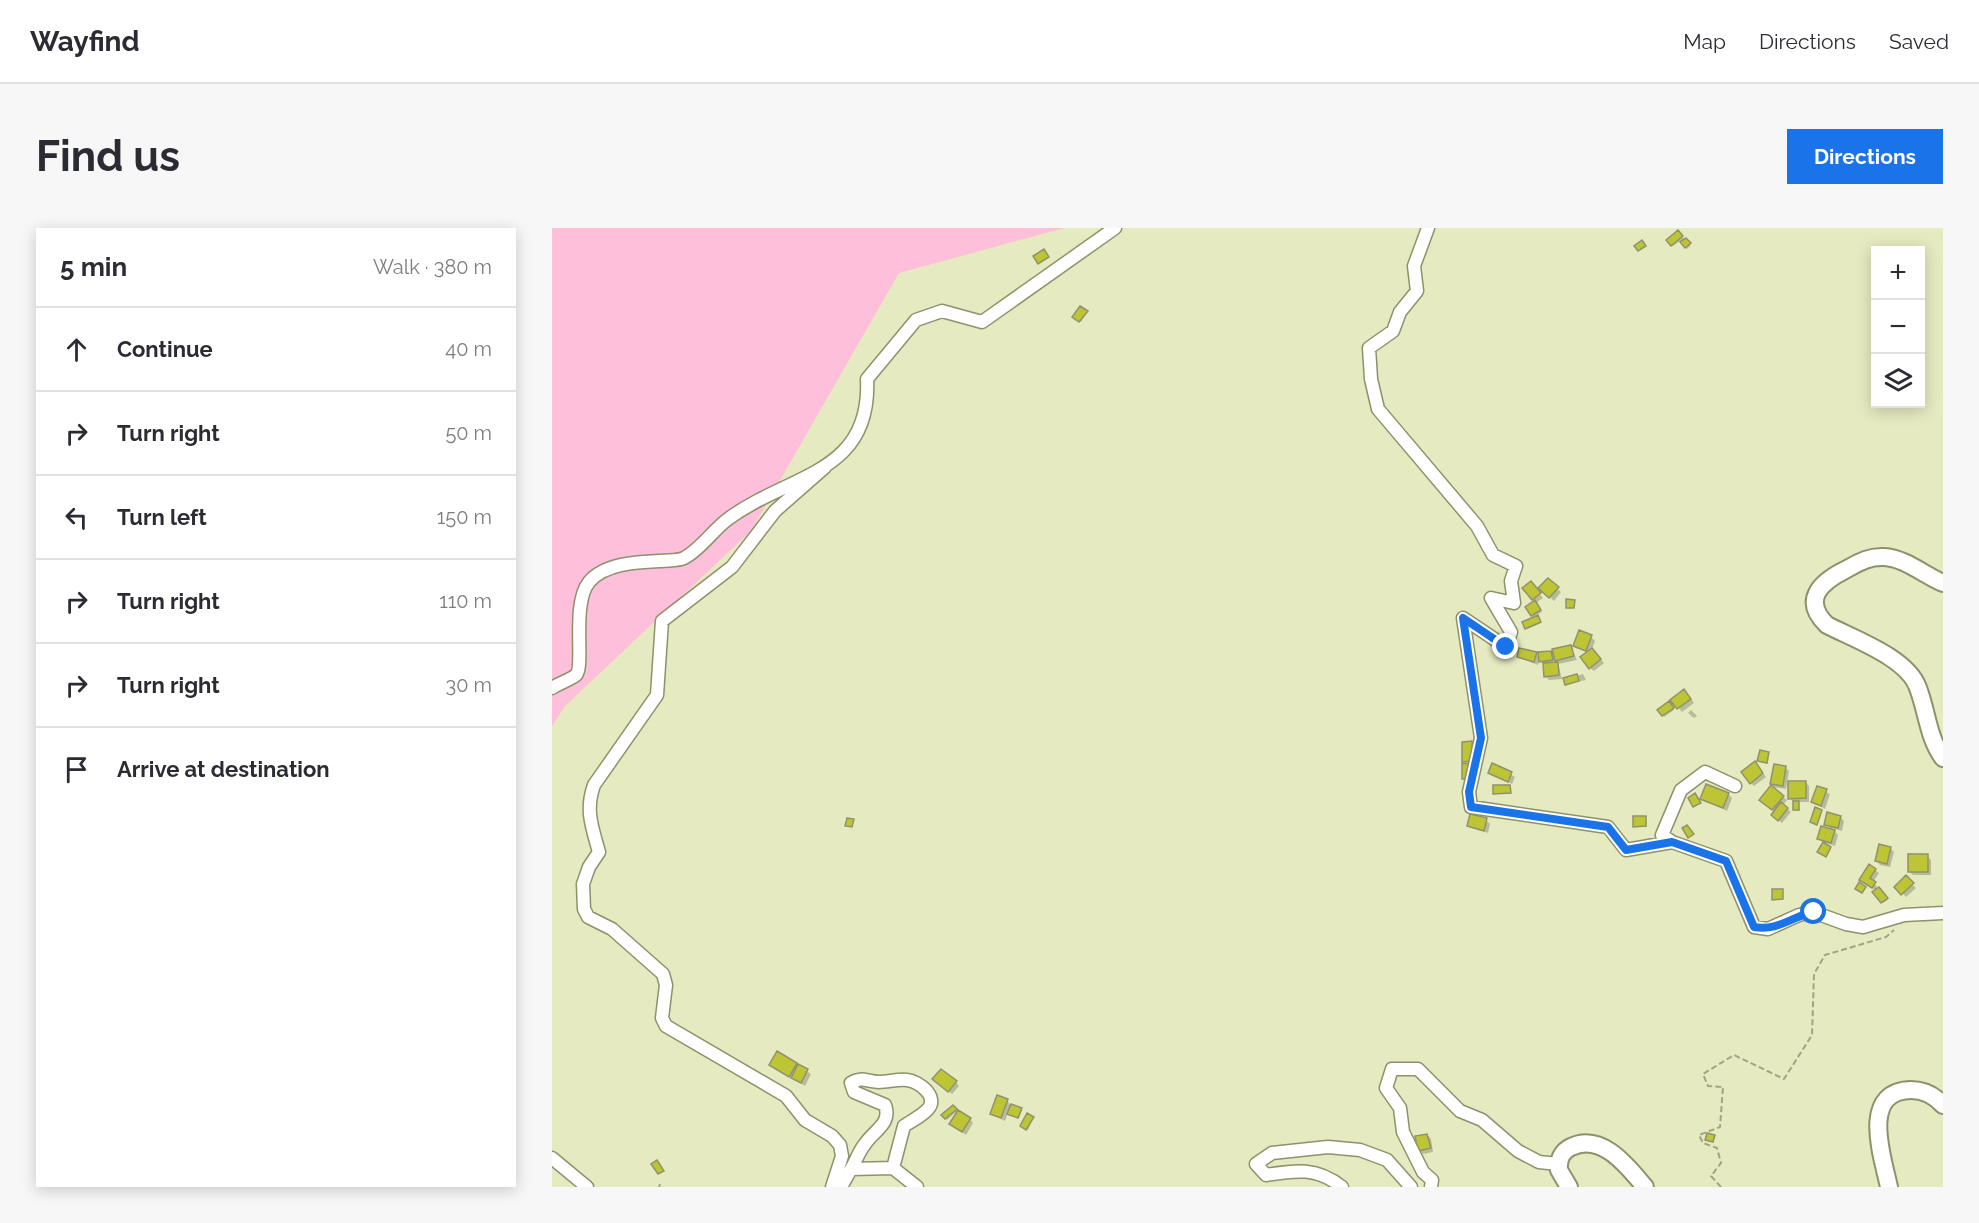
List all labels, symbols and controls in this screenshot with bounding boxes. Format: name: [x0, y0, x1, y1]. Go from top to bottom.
text: Wayfind: [30, 25, 140, 58]
text: Map: [1683, 29, 1726, 54]
text: Directions: [1759, 29, 1856, 54]
text: Saved: [1889, 29, 1949, 54]
button: Directions: [1787, 129, 1943, 184]
text: Find us: [36, 132, 180, 181]
map controls: [1871, 246, 1925, 408]
button: +: [1871, 246, 1925, 300]
text: 5 min: [60, 252, 127, 282]
text: Walk · 380 m: [373, 255, 492, 279]
button: −: [1871, 300, 1925, 354]
icon: ahead: [60, 333, 93, 366]
text: Continue: [117, 336, 213, 362]
text: 40 m: [445, 337, 492, 361]
button: layers: [1871, 354, 1925, 408]
icon: right: [60, 417, 93, 450]
text: Turn right: [117, 420, 220, 446]
text: 50 m: [445, 421, 492, 445]
icon: left: [60, 501, 93, 534]
text: Turn left: [117, 504, 207, 530]
text: 150 m: [437, 505, 492, 529]
icon: right: [60, 585, 93, 618]
text: Turn right: [117, 588, 220, 614]
text: 110 m: [439, 589, 492, 613]
route end: [1492, 633, 1518, 659]
icon: right: [60, 669, 93, 702]
text: Turn right: [117, 672, 220, 698]
text: 30 m: [446, 673, 492, 697]
icon: arrive: [60, 753, 93, 786]
text: Arrive at destination: [117, 756, 330, 782]
route start: [1800, 898, 1826, 924]

